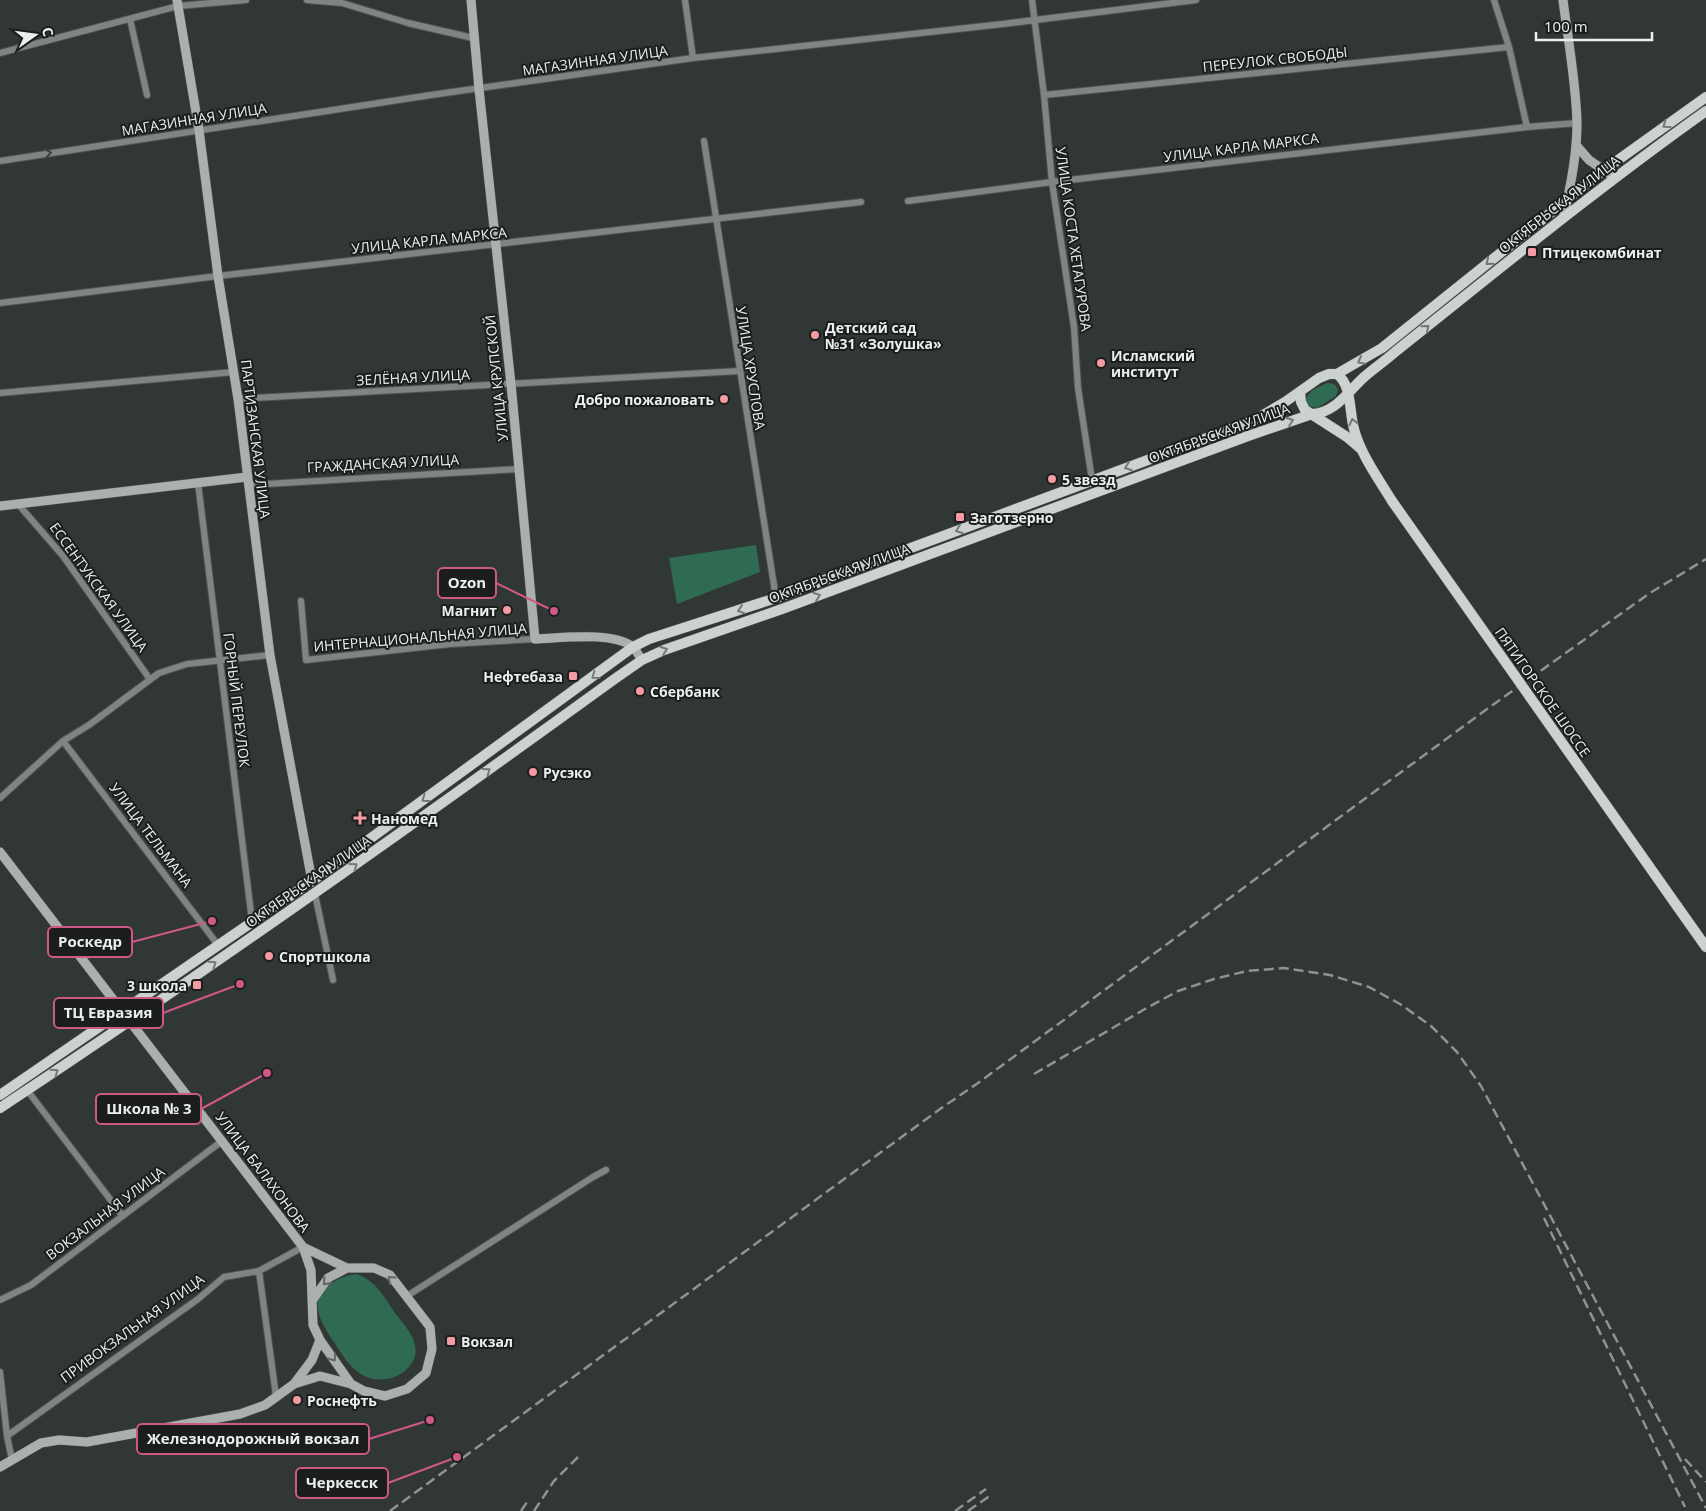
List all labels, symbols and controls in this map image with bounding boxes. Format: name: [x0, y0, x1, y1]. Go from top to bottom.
north arrow: [10, 10, 60, 60]
scale bar: [1536, 10, 1652, 42]
text: 100 m: [1544, 16, 1588, 36]
text: С: [38, 25, 58, 38]
street label: МАГАЗИННАЯ УЛИЦА: [521, 40, 669, 80]
street label: ПЕРЕУЛОК СВОБОДЫ: [1202, 42, 1348, 76]
street label: МАГАЗИННАЯ УЛИЦА: [120, 98, 268, 140]
one-way arrow: [1662, 119, 1672, 128]
street label: УЛИЦА КАРЛА МАРКСА: [1162, 128, 1320, 166]
street label: УЛИЦА КОСТА ХЕТАГУРОВА: [1052, 146, 1096, 333]
one-way arrow: [44, 149, 53, 159]
street label: ОКТЯБРЬСКАЯ УЛИЦА: [1494, 151, 1624, 257]
street label: УЛИЦА КАРЛА МАРКСА: [350, 222, 508, 258]
place label: Птицекомбинат: [1542, 243, 1662, 262]
marker: Птицекомбинат: [1526, 246, 1538, 258]
one-way arrow: [1486, 256, 1495, 264]
street label: УЛИЦА ХРУСЛОВА: [732, 305, 770, 431]
street label: УЛИЦА КРУПСКОЙ: [480, 314, 512, 442]
place label: Детский сад №31 «Золушка»: [825, 318, 942, 353]
one-way arrow: [1420, 325, 1429, 333]
marker: Детский сад №31 «Золушка»: [809, 329, 821, 341]
place label: Исламский институт: [1111, 346, 1195, 381]
one-way arrow: [1358, 355, 1367, 365]
marker: Исламский институт: [1095, 357, 1107, 369]
street label: ПАРТИЗАНСКАЯ УЛИЦА: [237, 358, 275, 520]
street label: ЗЕЛЁНАЯ УЛИЦА: [356, 365, 470, 389]
place label: Добро пожаловать: [575, 390, 714, 409]
marker: Добро пожаловать: [718, 393, 730, 405]
street label: ОКТЯБРЬСКАЯ УЛИЦА: [1146, 399, 1292, 467]
one-way arrow: [1286, 417, 1294, 427]
one-way arrow: [1348, 418, 1358, 427]
street label: ГРАЖДАНСКАЯ УЛИЦА: [307, 450, 460, 476]
one-way arrow: [1124, 461, 1133, 471]
place label: 5 звезд: [1062, 470, 1116, 489]
marker: 5 звезд: [1046, 473, 1058, 485]
place label: Заготзерно: [970, 508, 1054, 527]
marker: Заготзерно: [954, 511, 966, 523]
street label: ЕССЕНТУКСКАЯ УЛИЦА: [46, 519, 152, 656]
one-way arrow: [956, 524, 964, 534]
street label: ОКТЯБРЬСКАЯ УЛИЦА: [766, 539, 912, 607]
callout: Ozon: [438, 568, 496, 598]
text: Ozon: [448, 572, 486, 592]
one-way arrow: [812, 592, 821, 602]
place label: Магнит: [442, 601, 497, 620]
marker: Магнит: [501, 604, 513, 616]
one-way arrow: [737, 604, 746, 614]
street label: ИНТЕРНАЦИОНАЛЬНАЯ УЛИЦА: [313, 618, 527, 656]
street label: ПЯТИГОРСКОЕ ШОССЕ: [1491, 623, 1595, 761]
street label: ГОРНЫЙ ПЕРЕУЛОК: [219, 632, 255, 769]
one-way arrow: [659, 646, 667, 656]
place label: Нефтебаза: [483, 667, 563, 686]
marker: Нефтебаза: [567, 670, 579, 682]
one-way arrow: [591, 670, 601, 679]
place label: Сбербанк: [650, 682, 720, 701]
marker: Сбербанк: [634, 685, 646, 697]
place label: Русэко: [543, 763, 592, 782]
marker: Русэко: [527, 766, 539, 778]
one-way arrow: [481, 768, 491, 777]
street label: УЛИЦА ТЕЛЬМАНА: [105, 779, 197, 891]
one-way arrow: [421, 793, 430, 802]
place label: Наномед: [371, 809, 438, 828]
marker: Наномед: [353, 811, 367, 825]
street label: ОКТЯБРЬСКАЯ УЛИЦА: [242, 830, 375, 931]
one-way arrow: [349, 863, 358, 872]
callout: Роскедр: [48, 927, 132, 957]
text: Роскедр: [58, 931, 122, 951]
place label: Спортшкола: [279, 947, 371, 966]
marker: Спортшкола: [263, 950, 275, 962]
one-way arrow: [208, 961, 217, 970]
place label: 3 школа: [127, 976, 187, 995]
marker: 3 школа: [191, 979, 203, 991]
callout: ТЦ Евразия: [54, 998, 163, 1028]
text: ТЦ Евразия: [64, 1002, 152, 1022]
one-way arrow: [49, 1069, 59, 1078]
callout: Школа № 3: [96, 1094, 201, 1124]
text: Школа № 3: [106, 1098, 192, 1118]
street label: УЛИЦА БАЛАХОНОВА: [211, 1108, 315, 1236]
street label: ВОКЗАЛЬНАЯ УЛИЦА: [42, 1162, 168, 1264]
street label: ПРИВОКЗАЛЬНАЯ УЛИЦА: [56, 1269, 208, 1387]
one-way arrow: [388, 1275, 397, 1284]
one-way arrow: [323, 1276, 332, 1285]
place label: Вокзал: [461, 1332, 513, 1351]
marker: Вокзал: [445, 1335, 457, 1347]
one-way arrow: [327, 1352, 336, 1362]
place label: Роснефть: [307, 1391, 377, 1410]
marker: Роснефть: [291, 1394, 303, 1406]
callout: Железнодорожный вокзал: [137, 1424, 369, 1454]
text: Железнодорожный вокзал: [147, 1428, 359, 1448]
callout: Черкесск: [296, 1468, 388, 1498]
text: Черкесск: [306, 1472, 379, 1492]

